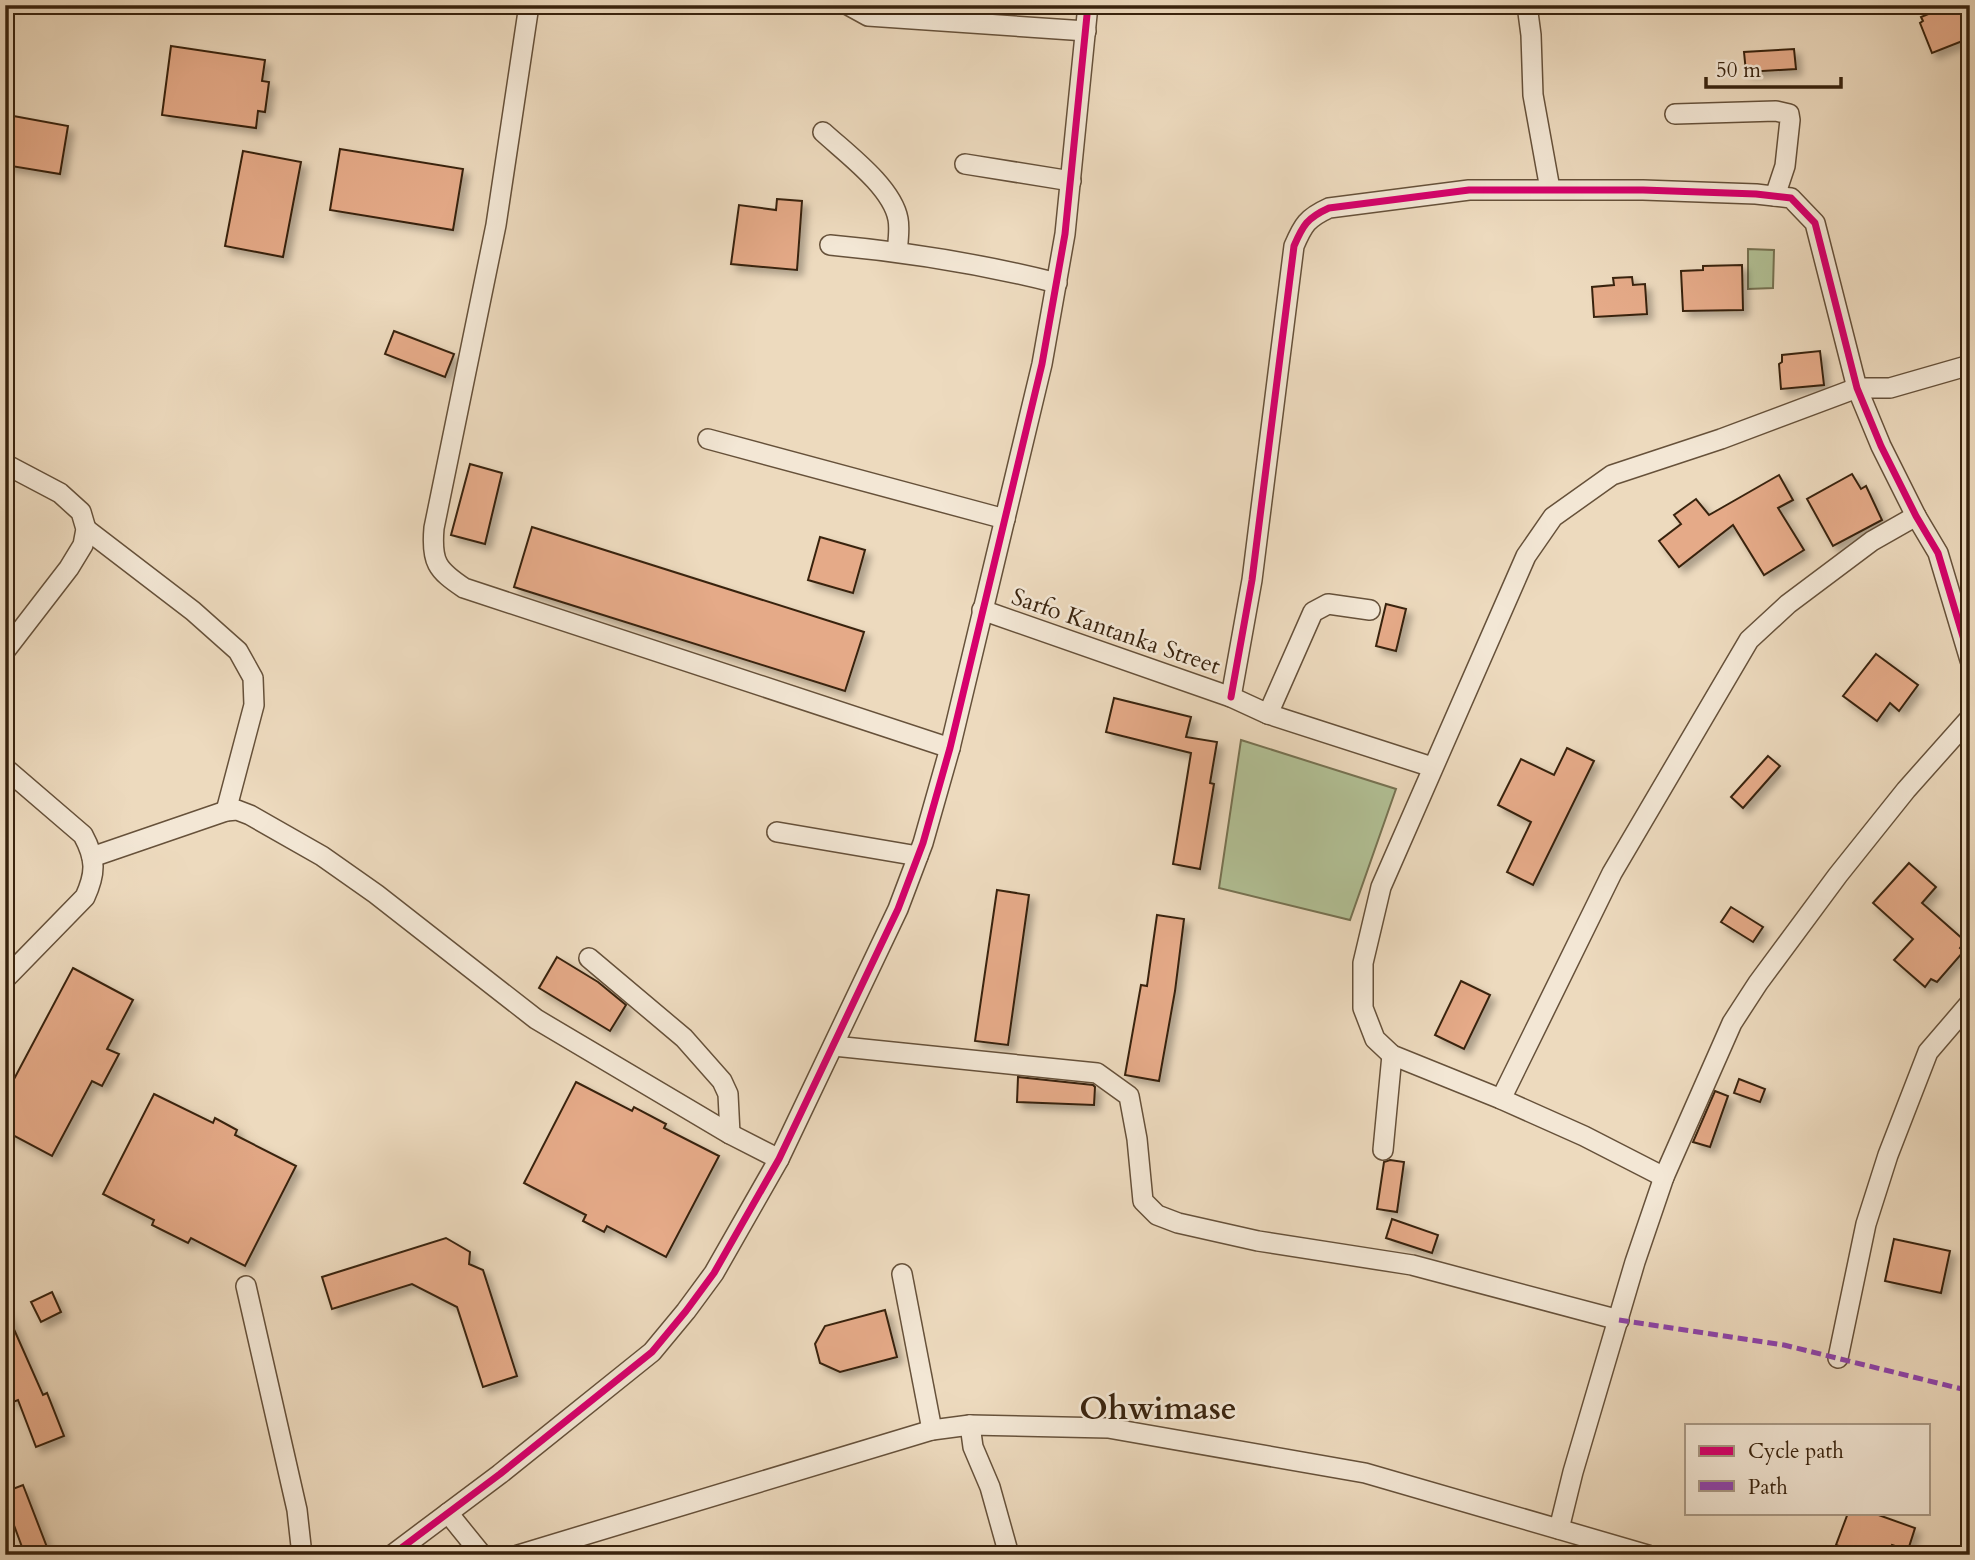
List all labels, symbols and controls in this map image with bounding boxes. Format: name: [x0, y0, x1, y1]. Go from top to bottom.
scale bar: [1706, 46, 1840, 90]
text: 50 m: [1716, 56, 1761, 85]
street label: Sarfo Kantanka Street: [1007, 580, 1225, 683]
district label: Ohwimase: [1079, 1387, 1237, 1431]
legend: [1685, 1424, 1930, 1514]
text: Cycle path: [1748, 1437, 1844, 1466]
text: Path: [1748, 1473, 1788, 1502]

